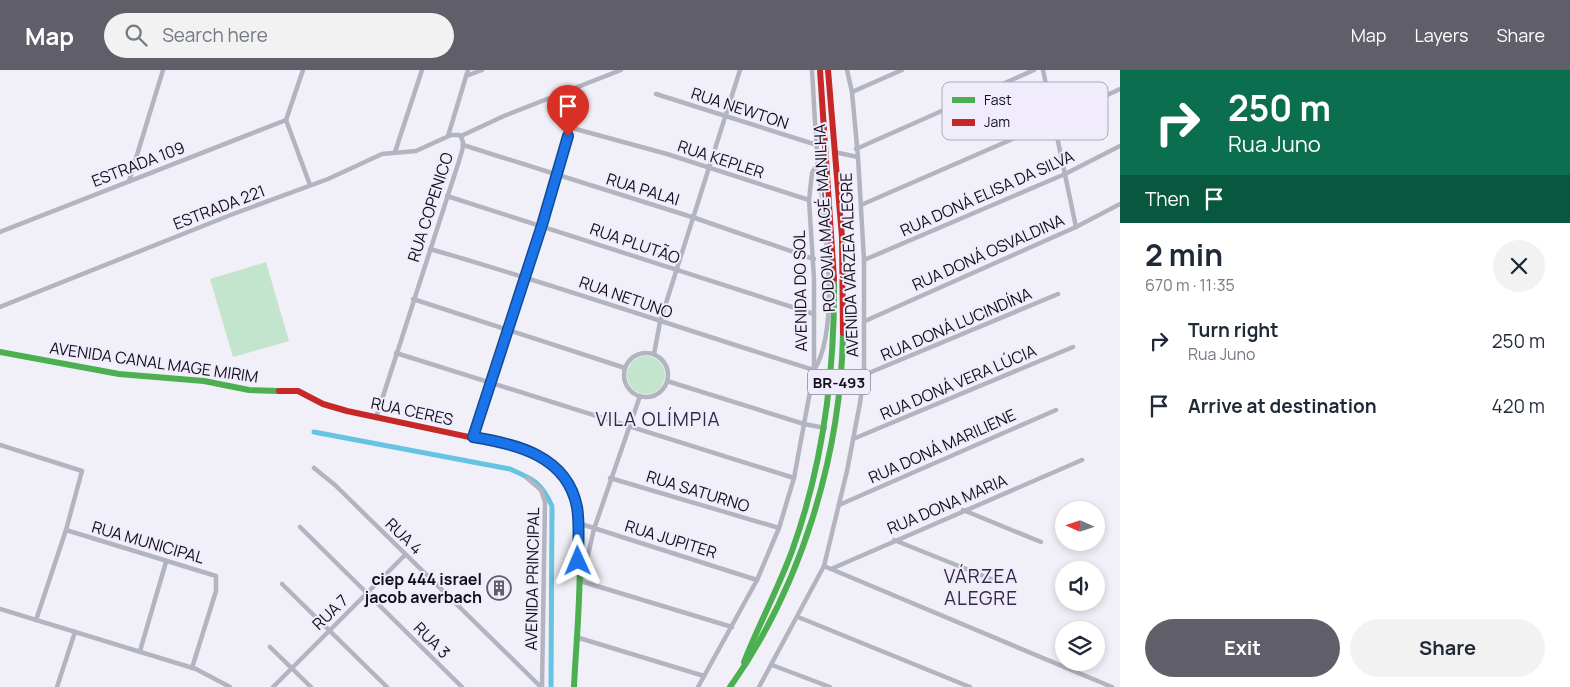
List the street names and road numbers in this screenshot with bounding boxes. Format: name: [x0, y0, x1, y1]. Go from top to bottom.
street label: RUA NEWTON: [688, 82, 792, 134]
street label: RODOVIA MAGÉ-MANILHA: [808, 123, 840, 313]
street label: RUA KEPLER: [675, 135, 767, 183]
street label: ESTRADA 109: [88, 136, 188, 192]
street label: RUA DONÁ ELISA DA SILVA: [897, 145, 1077, 241]
street label: RUA COPENICO: [402, 149, 458, 264]
street label: RUA PALAI: [604, 167, 682, 211]
street label: AVENIDA VÁRZEA ALEGRE: [835, 172, 863, 358]
street label: ESTRADA 221: [170, 179, 268, 235]
street label: RUA DONÁ OSVALDINA: [908, 209, 1068, 295]
street label: RUA PLUTÃO: [587, 217, 683, 269]
street label: AVENIDA DO SOL: [788, 230, 812, 352]
street label: RUA NETUNO: [576, 271, 676, 323]
street label: RUA DONÁ LUCINDÍNA: [877, 282, 1035, 366]
street label: AVENIDA CANAL MAGE MIRIM: [48, 336, 260, 388]
street label: RUA DONÁ VERA LÚCIA: [877, 339, 1039, 425]
road number: BR-493: [808, 370, 870, 394]
street label: RUA CERES: [369, 392, 455, 430]
street label: RUA DONÁ MARILIENE: [865, 404, 1019, 488]
street label: RUA SATURNO: [644, 465, 753, 517]
street label: RUA DONA MARIA: [884, 469, 1010, 539]
street label: AVENIDA PRINCIPAL: [520, 507, 544, 651]
street label: RUA 4: [381, 513, 427, 559]
street label: RUA MUNICIPAL: [89, 515, 207, 569]
street label: RUA JUPITER: [622, 515, 720, 563]
street label: RUA 7: [307, 589, 353, 635]
street label: RUA 3: [409, 617, 455, 663]

